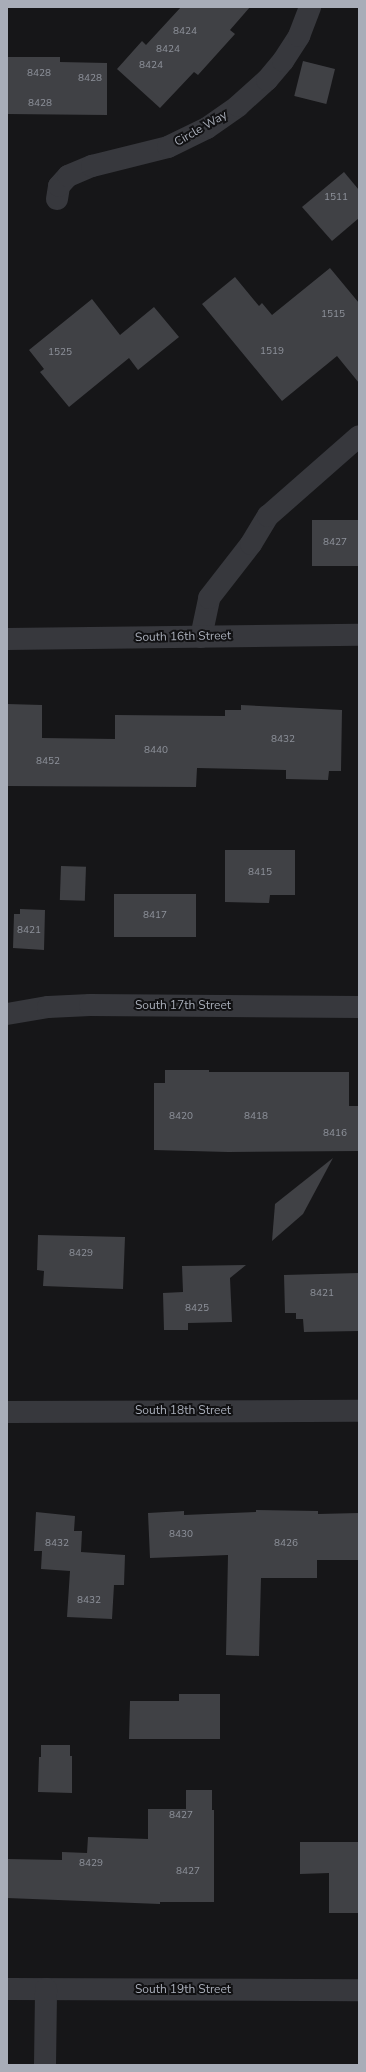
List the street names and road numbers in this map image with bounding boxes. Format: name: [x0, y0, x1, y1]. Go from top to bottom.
street label: Circle Way: [172, 108, 230, 150]
street label: South 16th Street: [135, 629, 231, 645]
street label: South 17th Street: [135, 999, 231, 1013]
street label: South 18th Street: [135, 1404, 231, 1418]
street label: South 19th Street: [135, 1983, 231, 1997]

